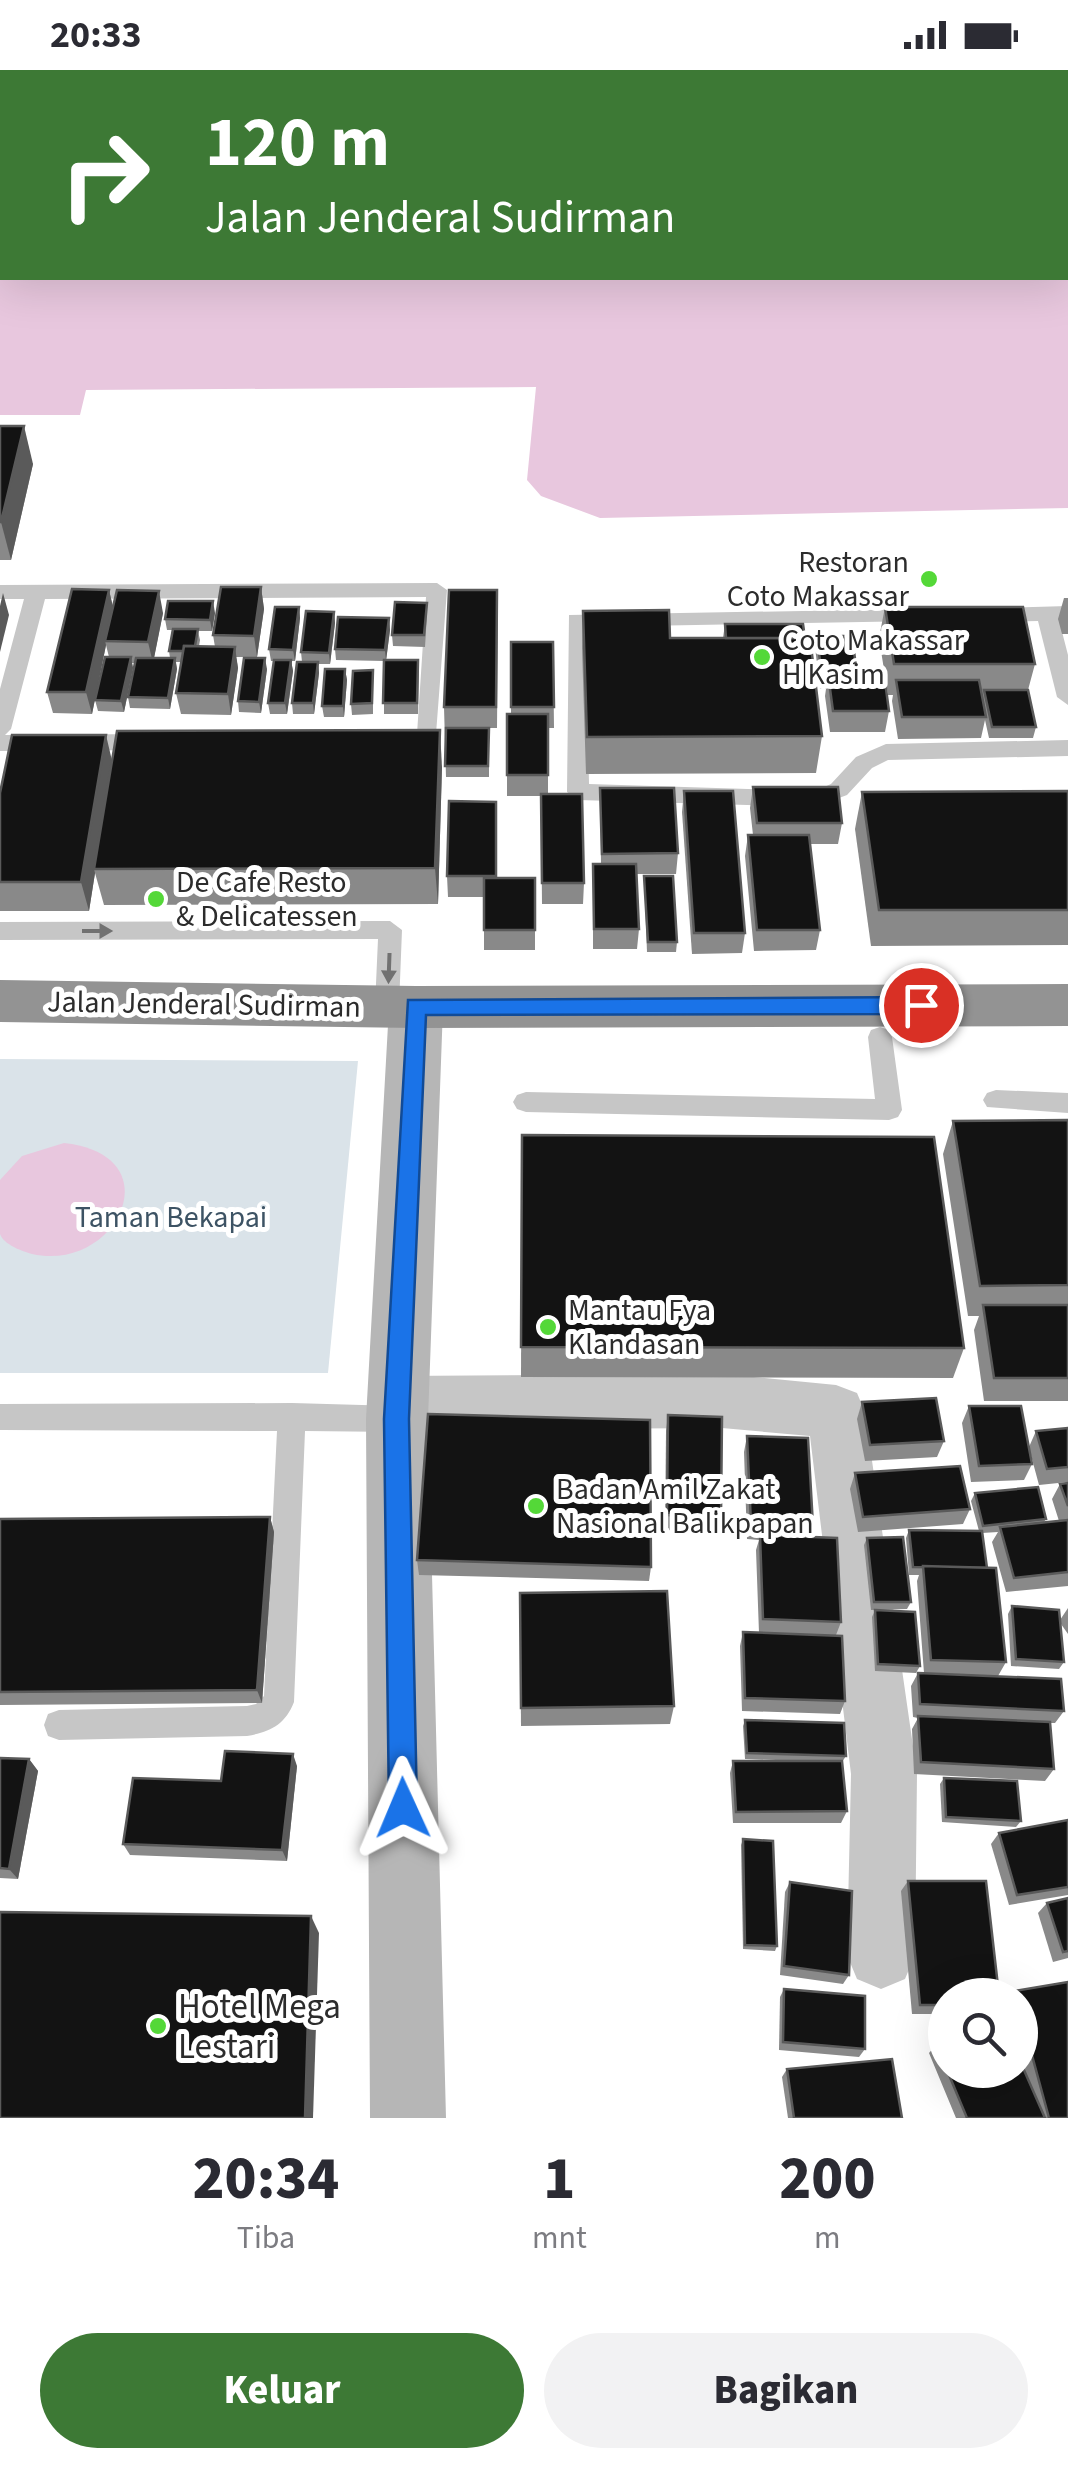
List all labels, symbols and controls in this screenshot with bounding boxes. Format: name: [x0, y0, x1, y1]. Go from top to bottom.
text: 20:33: [50, 8, 142, 62]
text: 120 m: [205, 93, 390, 193]
icon: right: [40, 110, 170, 240]
text: Jalan Jenderal Sudirman: [205, 186, 675, 250]
place label: Restoran Coto Makassar: [727, 541, 910, 618]
marker: Restoran Coto Makassar: [918, 568, 940, 590]
place label: Coto Makassar H Kasim: [782, 619, 965, 696]
marker: Coto Makassar H Kasim: [751, 646, 773, 668]
place label: De Cafe Resto & Delicatessen: [176, 861, 358, 938]
marker: De Cafe Resto & Delicatessen: [145, 888, 167, 910]
one-way arrow: [82, 923, 114, 939]
one-way arrow: [380, 953, 396, 985]
pin: [879, 963, 964, 1048]
icon: arrive: [894, 978, 949, 1033]
street label: Jalan Jenderal Sudirman: [47, 980, 361, 1029]
park label: Taman Bekapai: [75, 1196, 267, 1239]
place label: Mantau Fya Klandasan: [568, 1289, 711, 1366]
marker: Mantau Fya Klandasan: [537, 1316, 559, 1338]
place label: Badan Amil Zakat Nasional Balikpapan: [556, 1468, 814, 1545]
marker: Badan Amil Zakat Nasional Balikpapan: [525, 1495, 547, 1517]
position arrow: [351, 1756, 455, 1860]
map controls: [928, 1978, 1038, 2088]
button: search: [928, 1978, 1038, 2088]
place label: Hotel Mega Lestari: [178, 1982, 341, 2072]
marker: Hotel Mega Lestari: [147, 2015, 169, 2037]
text: 20:34: [193, 2137, 339, 2222]
text: 1: [543, 2137, 575, 2222]
text: 200: [779, 2137, 875, 2222]
text: Tiba: [237, 2215, 295, 2261]
text: mnt: [532, 2215, 587, 2261]
text: m: [814, 2215, 841, 2261]
button: Keluar: [40, 2333, 524, 2448]
button: Bagikan: [544, 2333, 1028, 2448]

